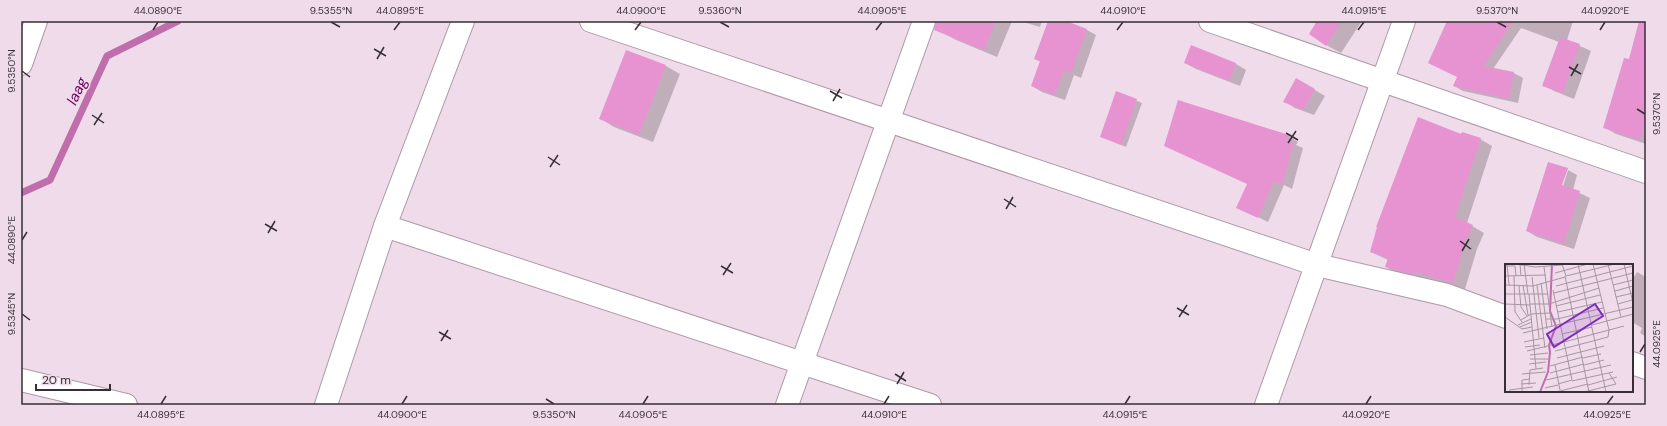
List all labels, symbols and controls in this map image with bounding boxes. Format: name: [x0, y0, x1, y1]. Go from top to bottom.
text: 44.0890°E: [134, 4, 183, 17]
text: 9.5355°N: [310, 4, 352, 17]
text: 44.0895°E: [376, 4, 424, 17]
text: 44.0900°E: [616, 4, 666, 17]
text: 9.5360°N: [698, 4, 742, 17]
text: 44.0905°E: [858, 4, 907, 17]
text: 44.0910°E: [1100, 4, 1146, 17]
text: 44.0915°E: [1342, 4, 1387, 17]
text: 9.5370°N: [1476, 4, 1518, 17]
text: 44.0920°E: [1581, 4, 1629, 17]
text: 9.5350°N: [5, 49, 18, 93]
water label: laag: [62, 73, 92, 108]
text: 9.5370°N: [1650, 93, 1663, 135]
text: 44.0890°E: [5, 215, 18, 264]
inset map: [1505, 264, 1633, 392]
text: 9.5345°N: [5, 293, 18, 335]
text: 44.0925°E: [1650, 320, 1663, 368]
scale bar: [36, 366, 110, 392]
text: 20 m: [42, 372, 71, 388]
text: 44.0895°E: [137, 408, 185, 421]
text: 44.0900°E: [377, 408, 427, 421]
text: 9.5350°N: [532, 408, 576, 421]
text: 44.0905°E: [619, 408, 668, 421]
text: 44.0910°E: [861, 408, 907, 421]
text: 44.0915°E: [1103, 408, 1148, 421]
text: 44.0920°E: [1342, 408, 1390, 421]
text: 44.0925°E: [1583, 408, 1631, 421]

